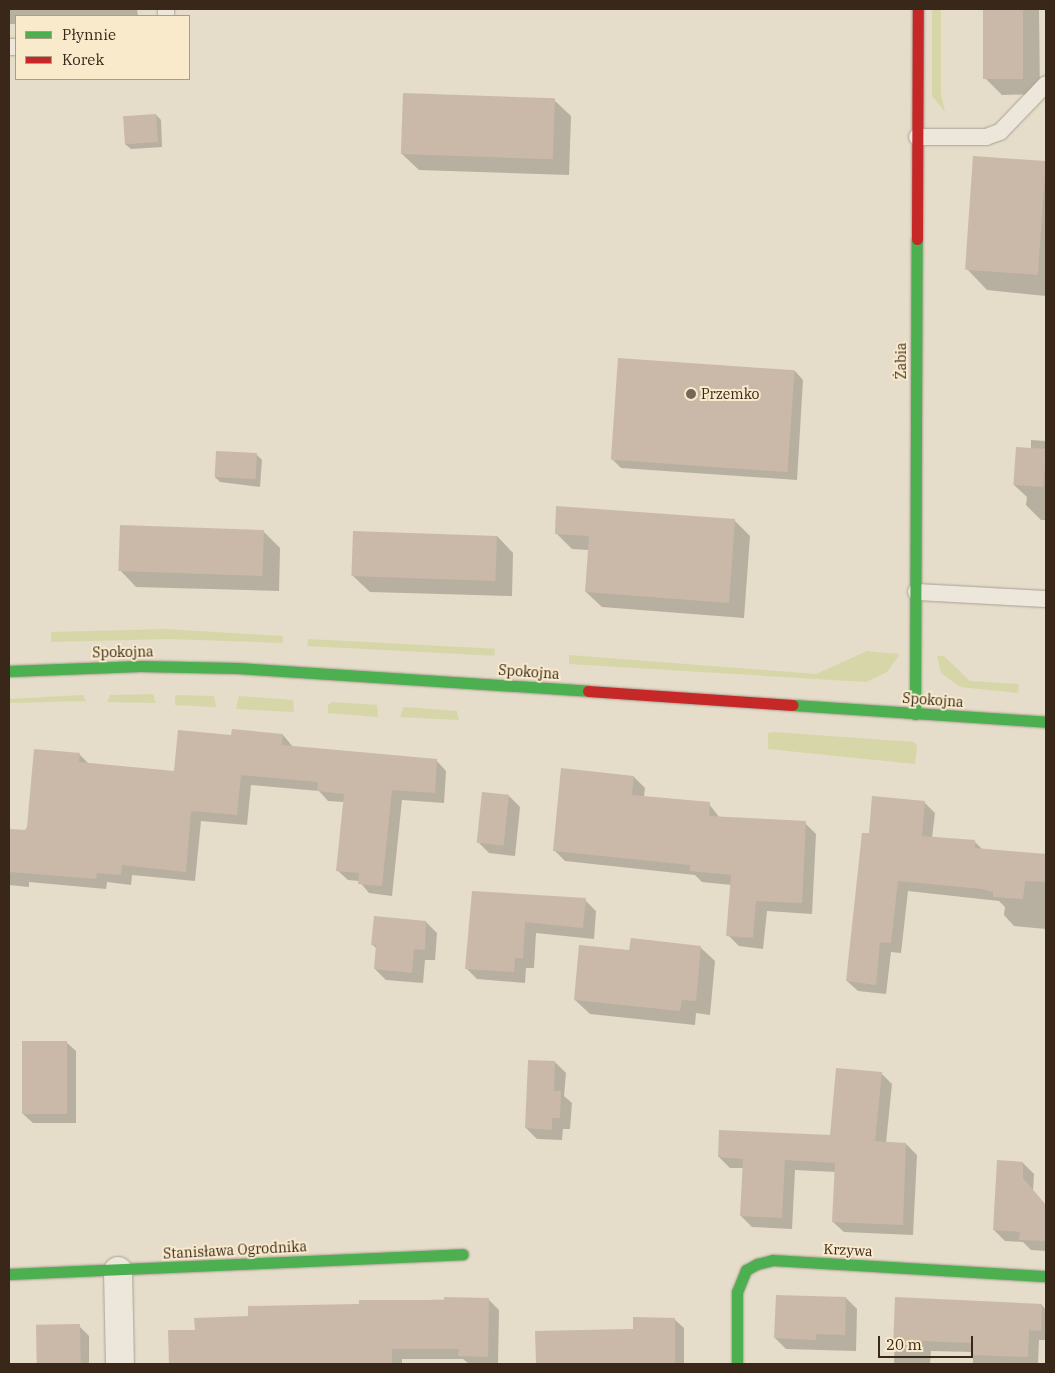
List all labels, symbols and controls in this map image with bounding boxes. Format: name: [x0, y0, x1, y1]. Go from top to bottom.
legend: [15, 15, 190, 80]
text: Płynnie: [62, 25, 116, 44]
text: Korek: [62, 50, 104, 69]
street label: Żabia: [893, 343, 909, 379]
place label: Przemko: [701, 386, 759, 402]
marker: Przemko: [685, 388, 697, 400]
street label: Spokojna: [92, 643, 154, 661]
street label: Spokojna: [498, 661, 560, 683]
street label: Spokojna: [902, 689, 964, 711]
street label: Stanisława Ogrodnika: [163, 1238, 307, 1262]
street label: Krzywa: [823, 1240, 873, 1260]
scale bar: [880, 1326, 975, 1358]
text: 20 m: [886, 1335, 922, 1354]

